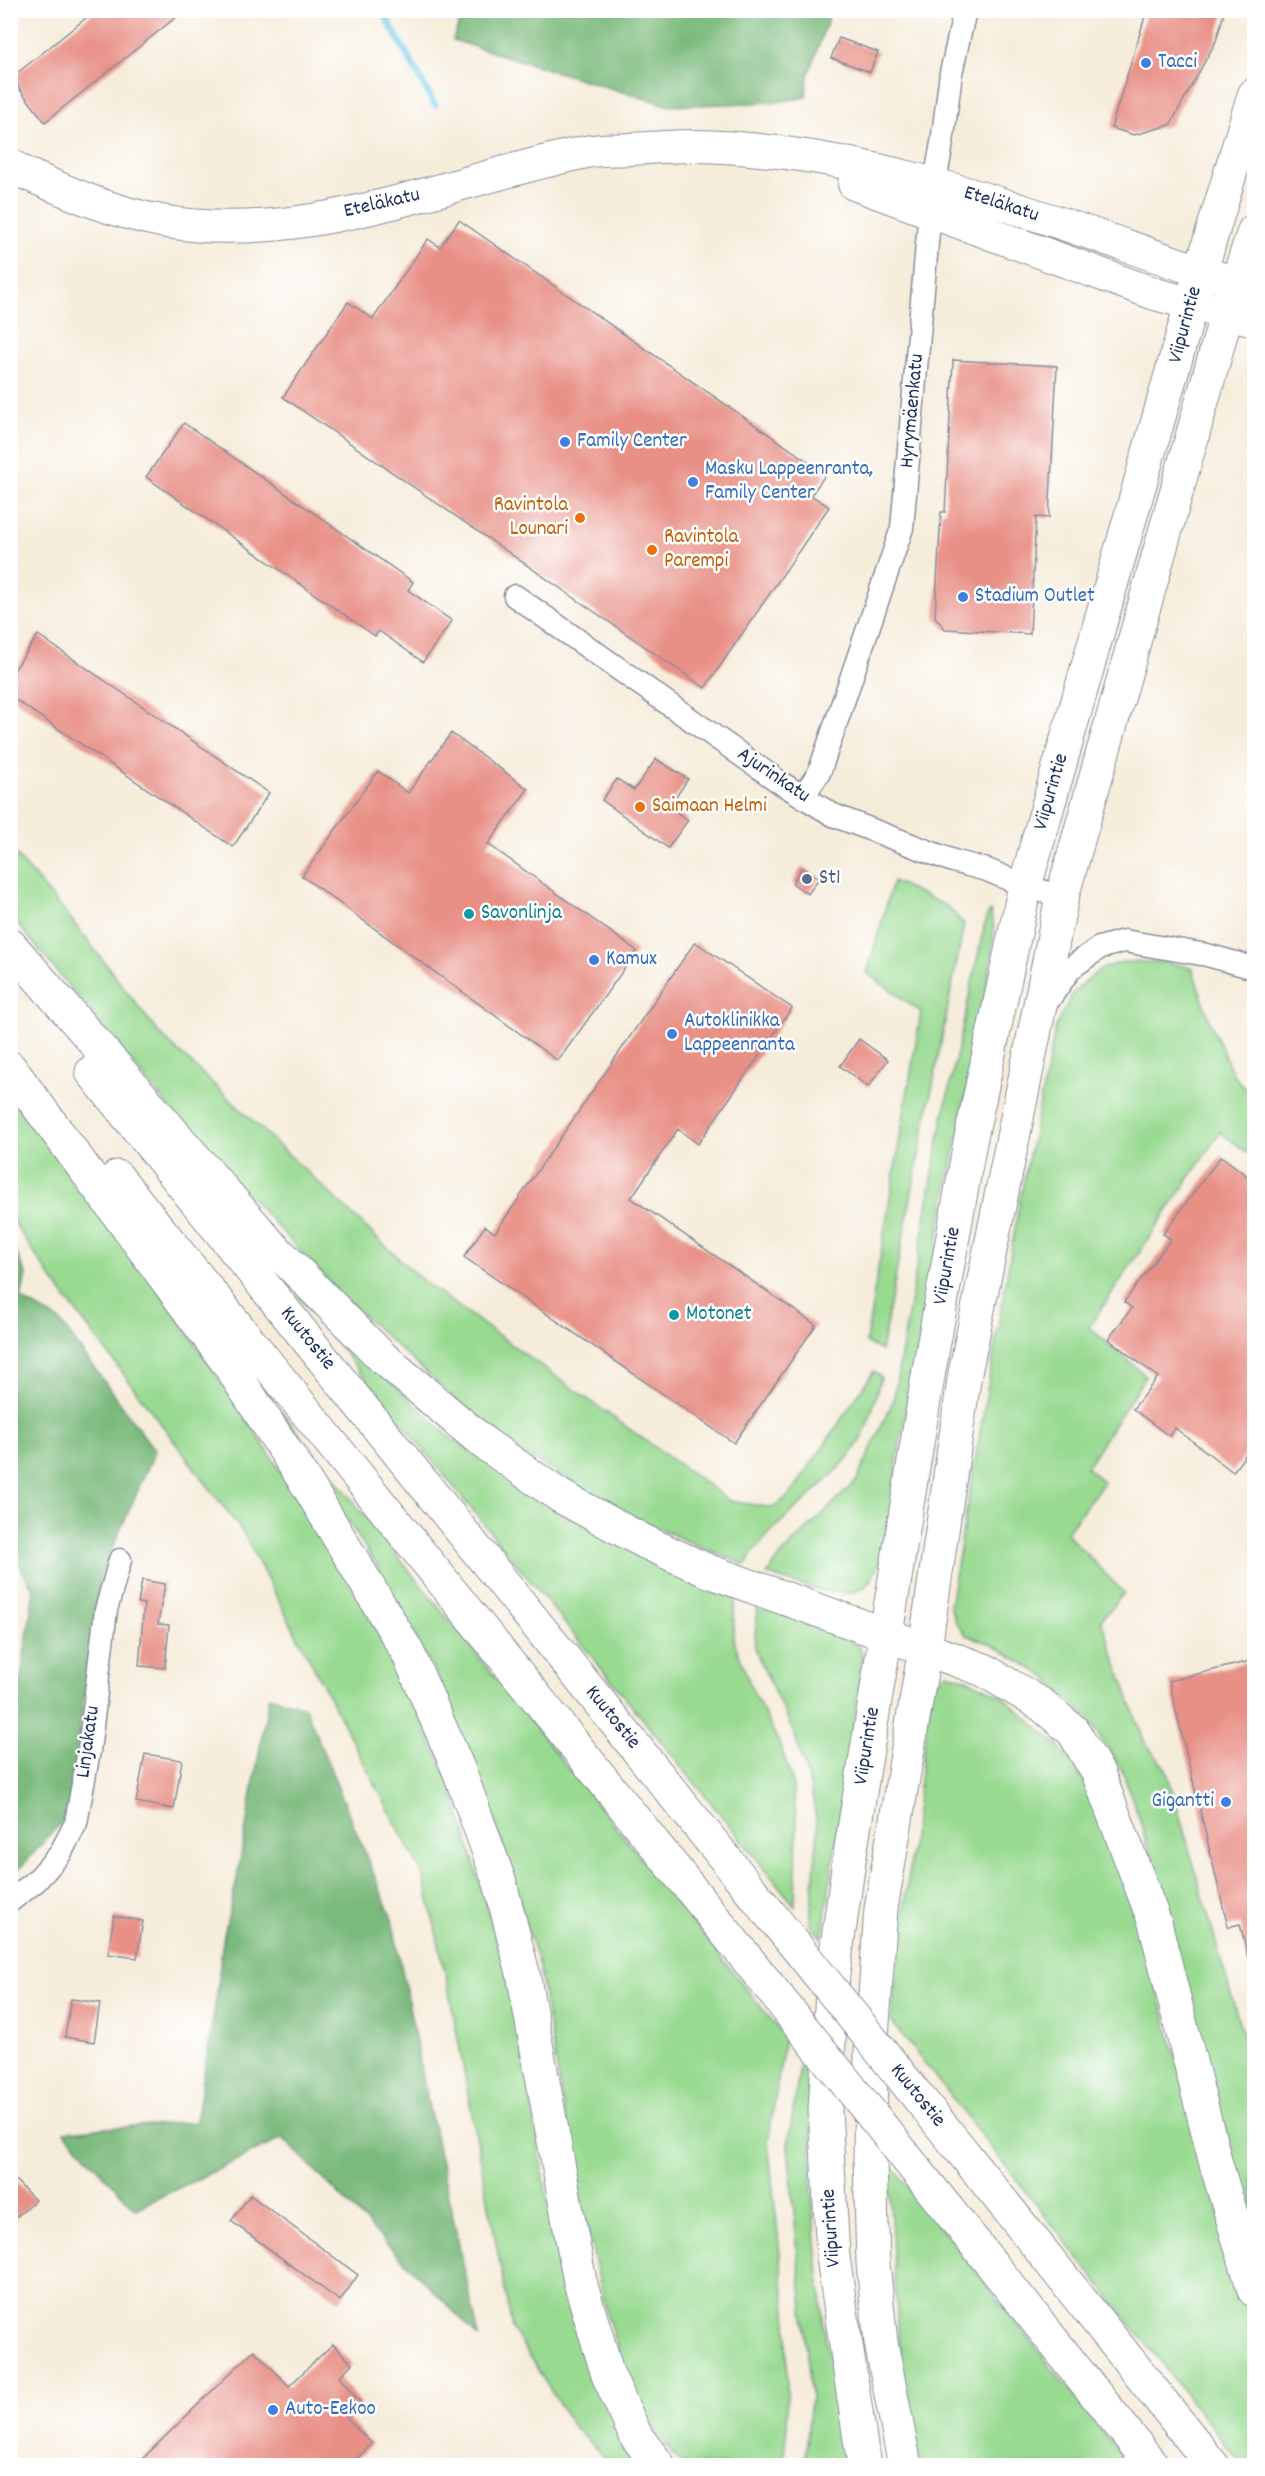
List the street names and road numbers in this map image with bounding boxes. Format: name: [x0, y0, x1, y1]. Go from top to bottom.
street label: Eteläkatu: [960, 179, 1042, 231]
street label: Eteläkatu: [341, 181, 423, 227]
street label: Viipurintie: [1161, 283, 1211, 367]
street label: Hyrymäenkatu: [893, 353, 933, 469]
street label: Ajurinkatu: [730, 740, 816, 812]
street label: Viipurintie: [1027, 750, 1077, 834]
street label: Viipurintie: [926, 1225, 970, 1307]
street label: Kuutostie: [272, 1301, 342, 1377]
street label: Kuutostie: [577, 1680, 647, 1756]
street label: Linjakatu: [69, 1704, 109, 1780]
street label: Viipurintie: [847, 1705, 889, 1787]
street label: Kuutostie: [882, 2058, 952, 2134]
street label: Viipurintie: [814, 2188, 850, 2268]

